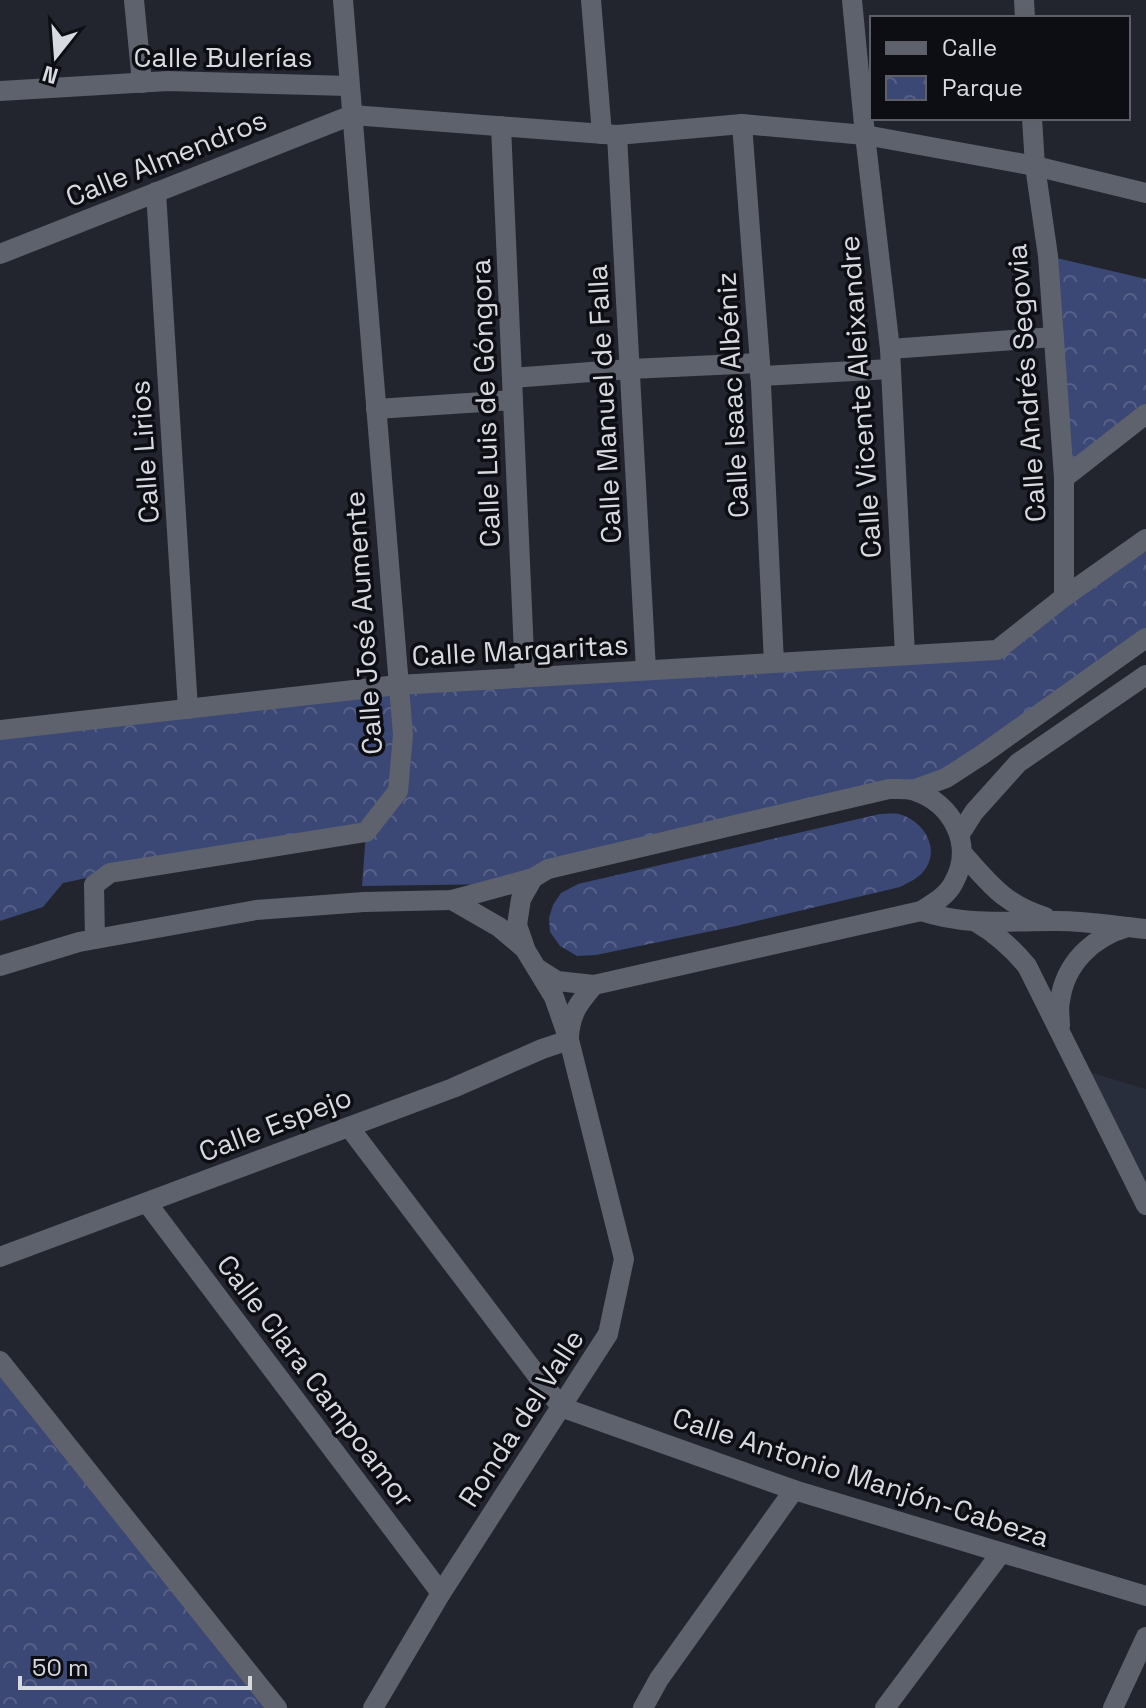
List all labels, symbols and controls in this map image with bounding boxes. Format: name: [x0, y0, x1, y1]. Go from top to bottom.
north arrow: [16, 16, 96, 96]
legend: [870, 16, 1130, 120]
text: Calle: [942, 32, 997, 63]
street label: Calle Bulerías: [134, 39, 312, 75]
text: N: [39, 60, 61, 91]
text: Parque: [942, 72, 1023, 103]
street label: Calle Almendros: [60, 101, 272, 215]
street label: Calle Vicente Aleixandre: [831, 234, 889, 560]
street label: Calle Andrés Segovia: [998, 243, 1054, 523]
street label: Calle Luis de Góngora: [462, 258, 508, 548]
street label: Calle Manuel de Falla: [579, 264, 629, 544]
street label: Calle Isaac Albéniz: [708, 271, 756, 519]
street label: Calle Lirios: [121, 379, 167, 525]
street label: Calle José Aumente: [336, 490, 390, 756]
street label: Calle Margaritas: [411, 626, 629, 674]
street label: Calle Espejo: [193, 1078, 357, 1170]
street label: Calle Clara Campoamor: [209, 1247, 423, 1515]
street label: Ronda del Valle: [450, 1322, 592, 1514]
street label: Calle Antonio Manjón-Cabeza: [668, 1399, 1054, 1555]
scale bar: [20, 1640, 250, 1690]
text: 50 m: [32, 1652, 89, 1683]

